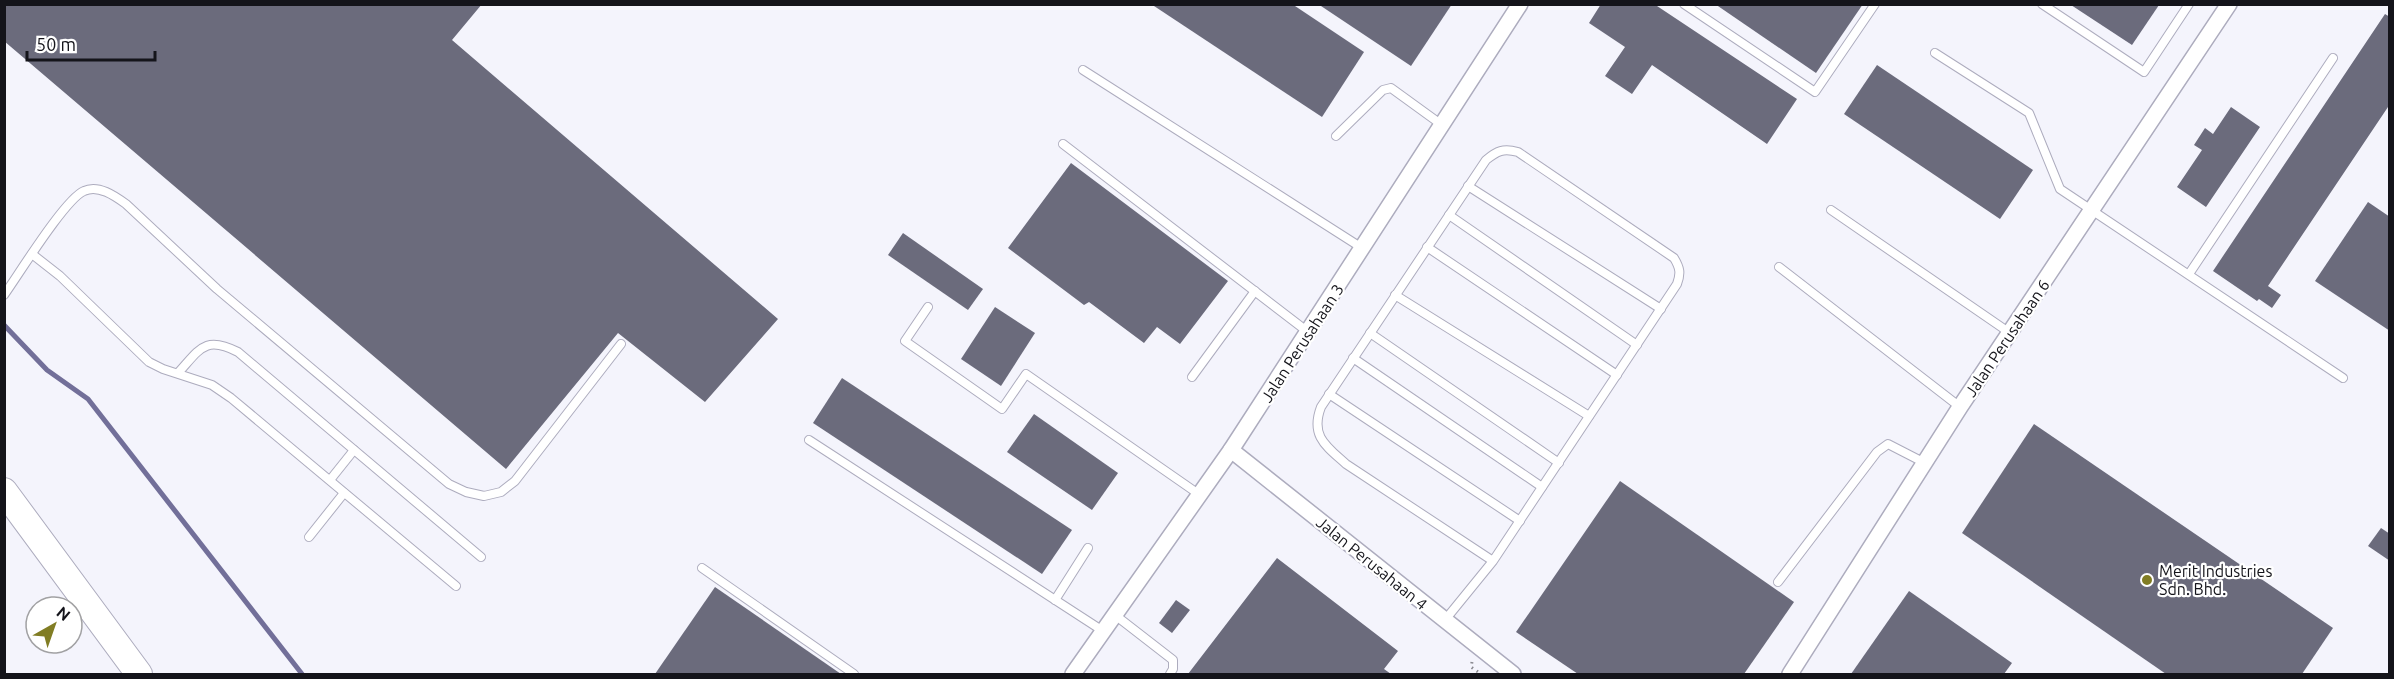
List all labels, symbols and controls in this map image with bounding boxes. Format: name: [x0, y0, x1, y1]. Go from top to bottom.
scale bar: [27, 24, 154, 62]
text: 50 m: [36, 34, 76, 54]
street label: Jalan Perusahaan 6: [1961, 276, 2053, 400]
street label: Jalan Perusahaan 3: [1257, 281, 1347, 405]
street label: Jalan Perusahaan 4: [1313, 513, 1431, 613]
place label: Merit Industries Sdn. Bhd.: [2159, 562, 2272, 598]
marker: Merit Industries Sdn. Bhd.: [2140, 573, 2154, 587]
north arrow: [24, 595, 84, 655]
text: N: [53, 603, 74, 624]

